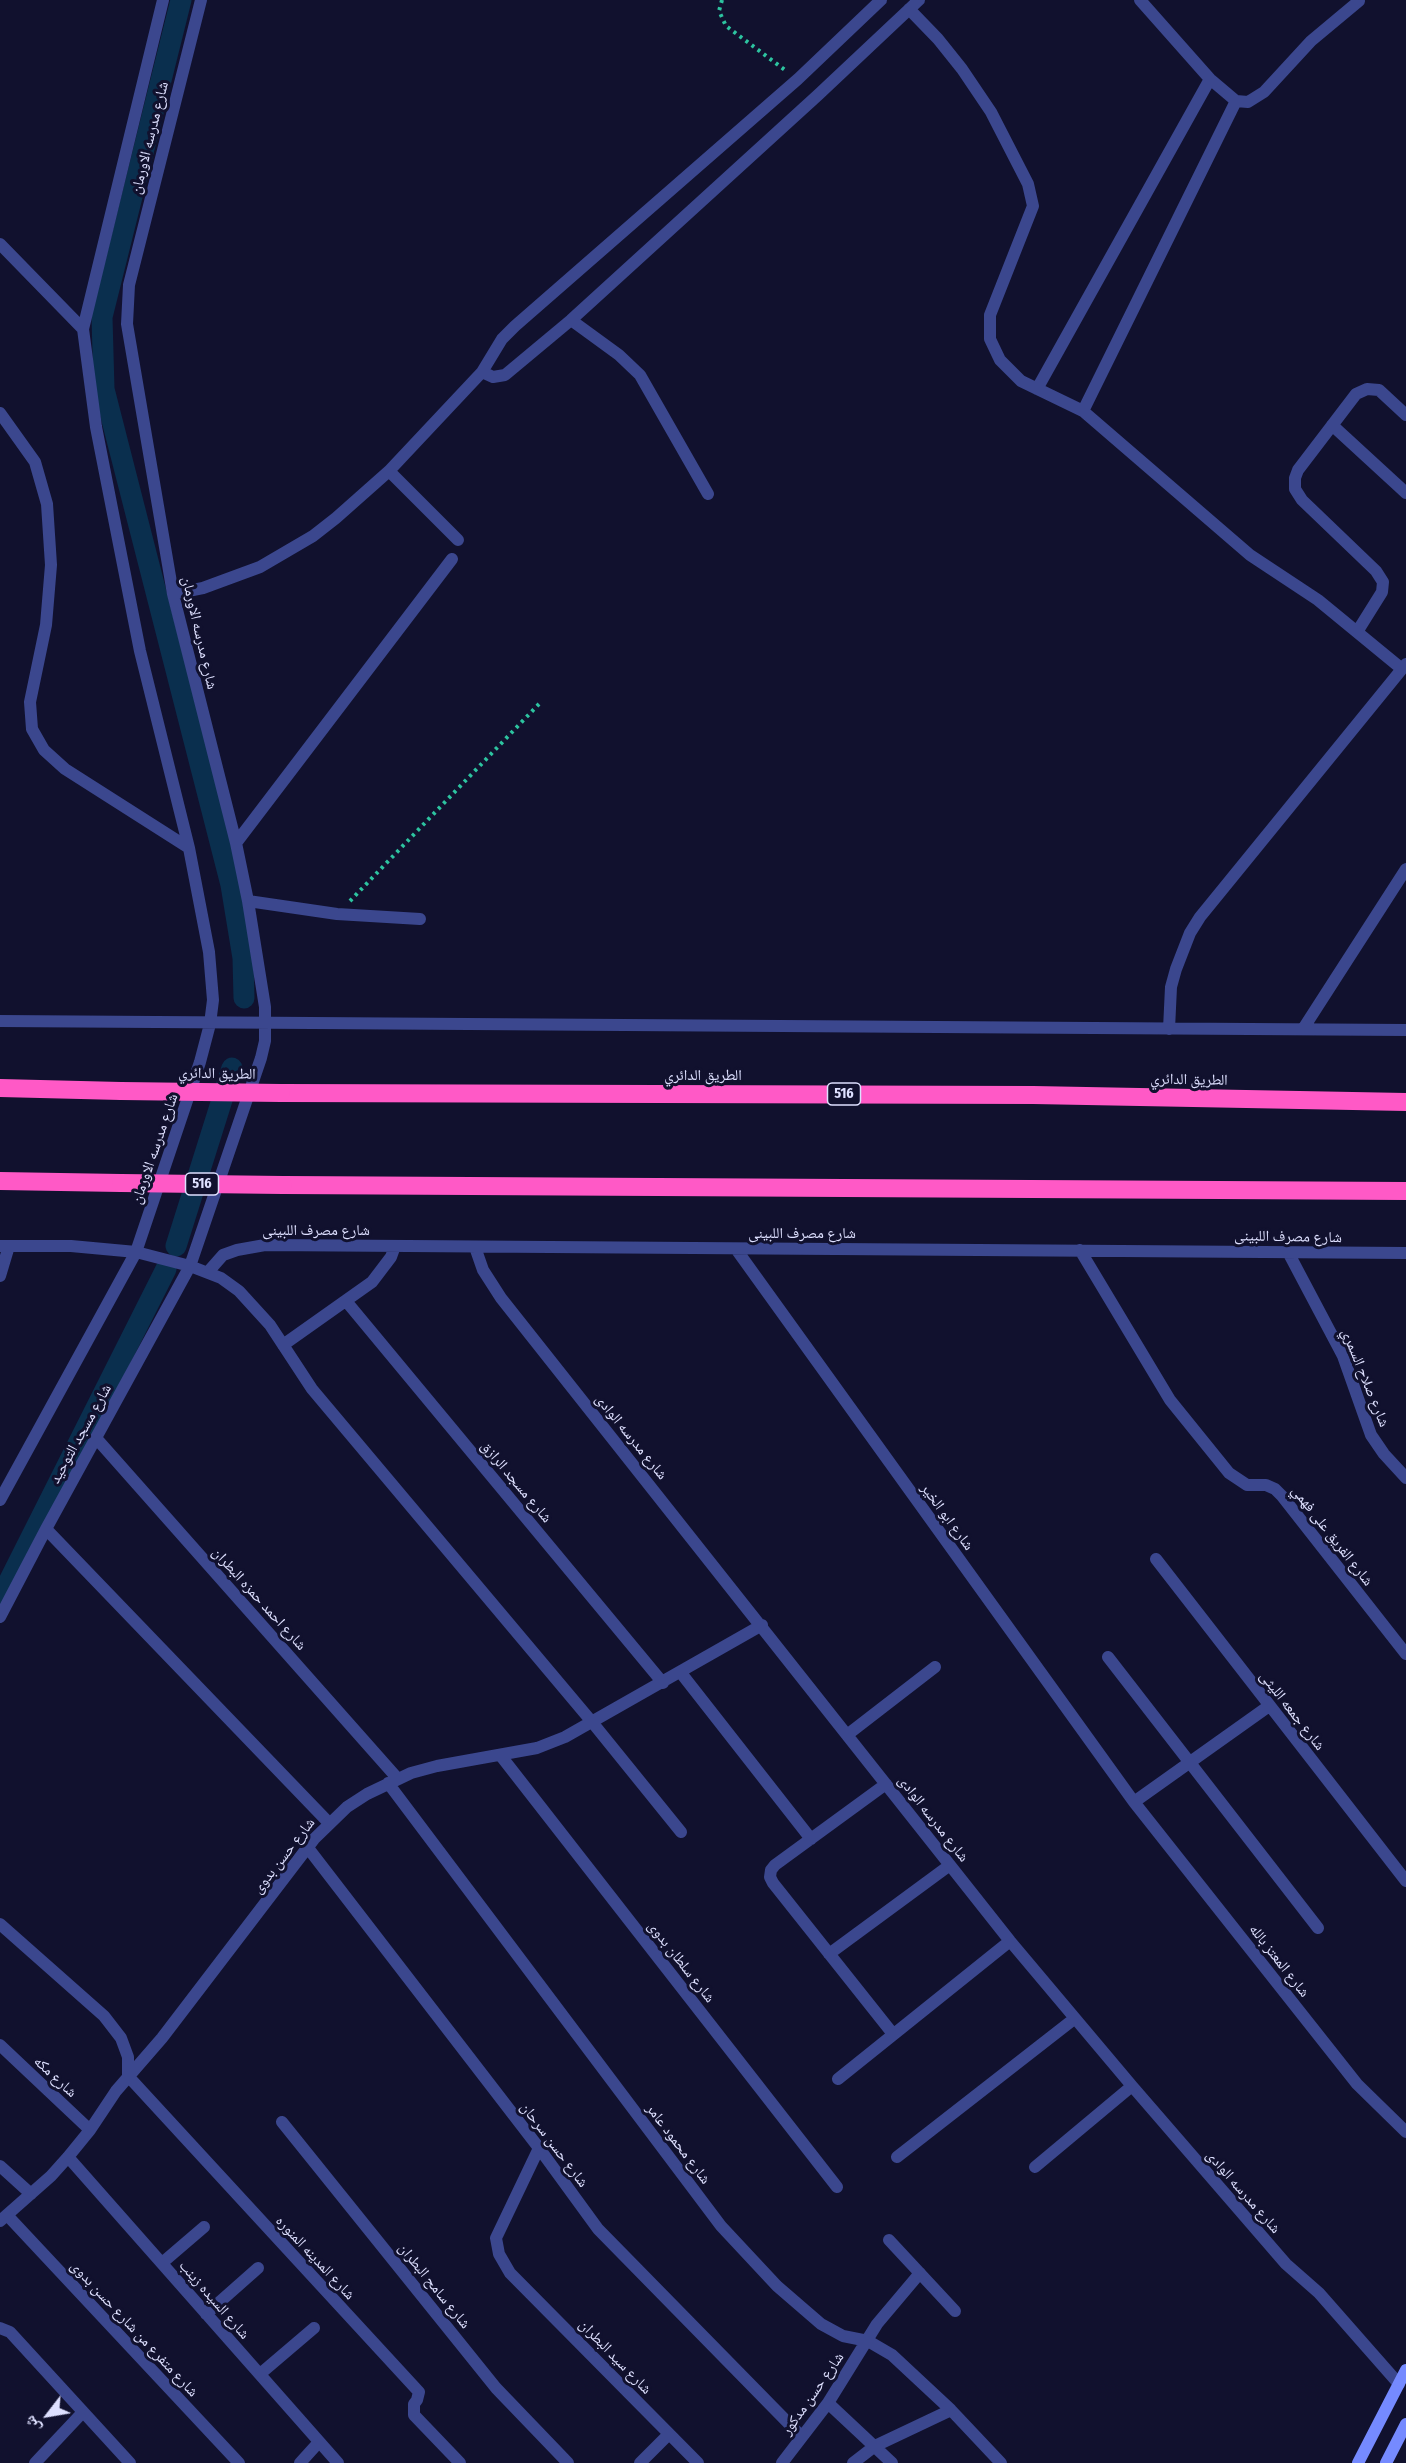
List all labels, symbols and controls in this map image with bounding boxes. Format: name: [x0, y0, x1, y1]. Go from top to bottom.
street label: شارع مدرسه الاورمان: [127, 80, 173, 196]
street label: شارع مدرسه الاورمان: [177, 575, 221, 691]
street label: الطريق الدائري: [178, 1064, 256, 1084]
street label: الطريق الدائري: [664, 1067, 742, 1085]
street label: الطريق الدائري: [1150, 1070, 1228, 1090]
road number: 516: [828, 1083, 860, 1105]
street label: شارع مدرسه الاورمان: [128, 1091, 182, 1207]
road number: 516: [186, 1173, 218, 1195]
street label: شارع مصرف اللبينى: [262, 1222, 370, 1240]
street label: شارع مصرف اللبينى: [748, 1225, 856, 1243]
street label: شارع مصرف اللبينى: [1234, 1227, 1342, 1247]
street label: شارع صلاح السمري: [1337, 1326, 1393, 1430]
street label: شارع مسجد التوحيد: [46, 1381, 116, 1487]
street label: شارع مدرسه الوادى: [591, 1391, 671, 1483]
street label: شارع مسجد الرازق: [477, 1437, 555, 1527]
street label: شارع ابو الخير: [917, 1480, 977, 1554]
street label: شارع الفريق على فهمي: [1287, 1482, 1377, 1590]
street label: شارع احمد حمزه البطران: [208, 1544, 310, 1654]
street label: شارع جمعه الليثى: [1255, 1668, 1329, 1754]
street label: شارع مدرسه الوادى: [894, 1772, 972, 1866]
street label: شارع حسن بدوى: [249, 1814, 319, 1898]
street label: شارع سلطان بدوى: [644, 1918, 718, 2006]
street label: شارع المعتز بالله: [1245, 1921, 1313, 2001]
street label: شارع مكه: [30, 2053, 80, 2101]
street label: شارع حسن سرحان: [516, 2099, 592, 2191]
street label: شارع محمود عامر: [642, 2100, 714, 2188]
street label: شارع مدرسه الوادى: [1202, 2147, 1284, 2237]
street label: شارع المدينه المنوره: [272, 2212, 358, 2304]
street label: شارع سامح البطران: [394, 2240, 474, 2332]
street label: شارع متفرع من شارع حسن بدوى: [66, 2257, 202, 2401]
street label: شارع السيده زينب: [175, 2257, 253, 2343]
street label: شارع سيد البطران: [575, 2316, 655, 2398]
street label: شارع حسن مدكور: [778, 2349, 848, 2439]
north arrow: [18, 2385, 78, 2445]
text: ش: [20, 2412, 45, 2437]

